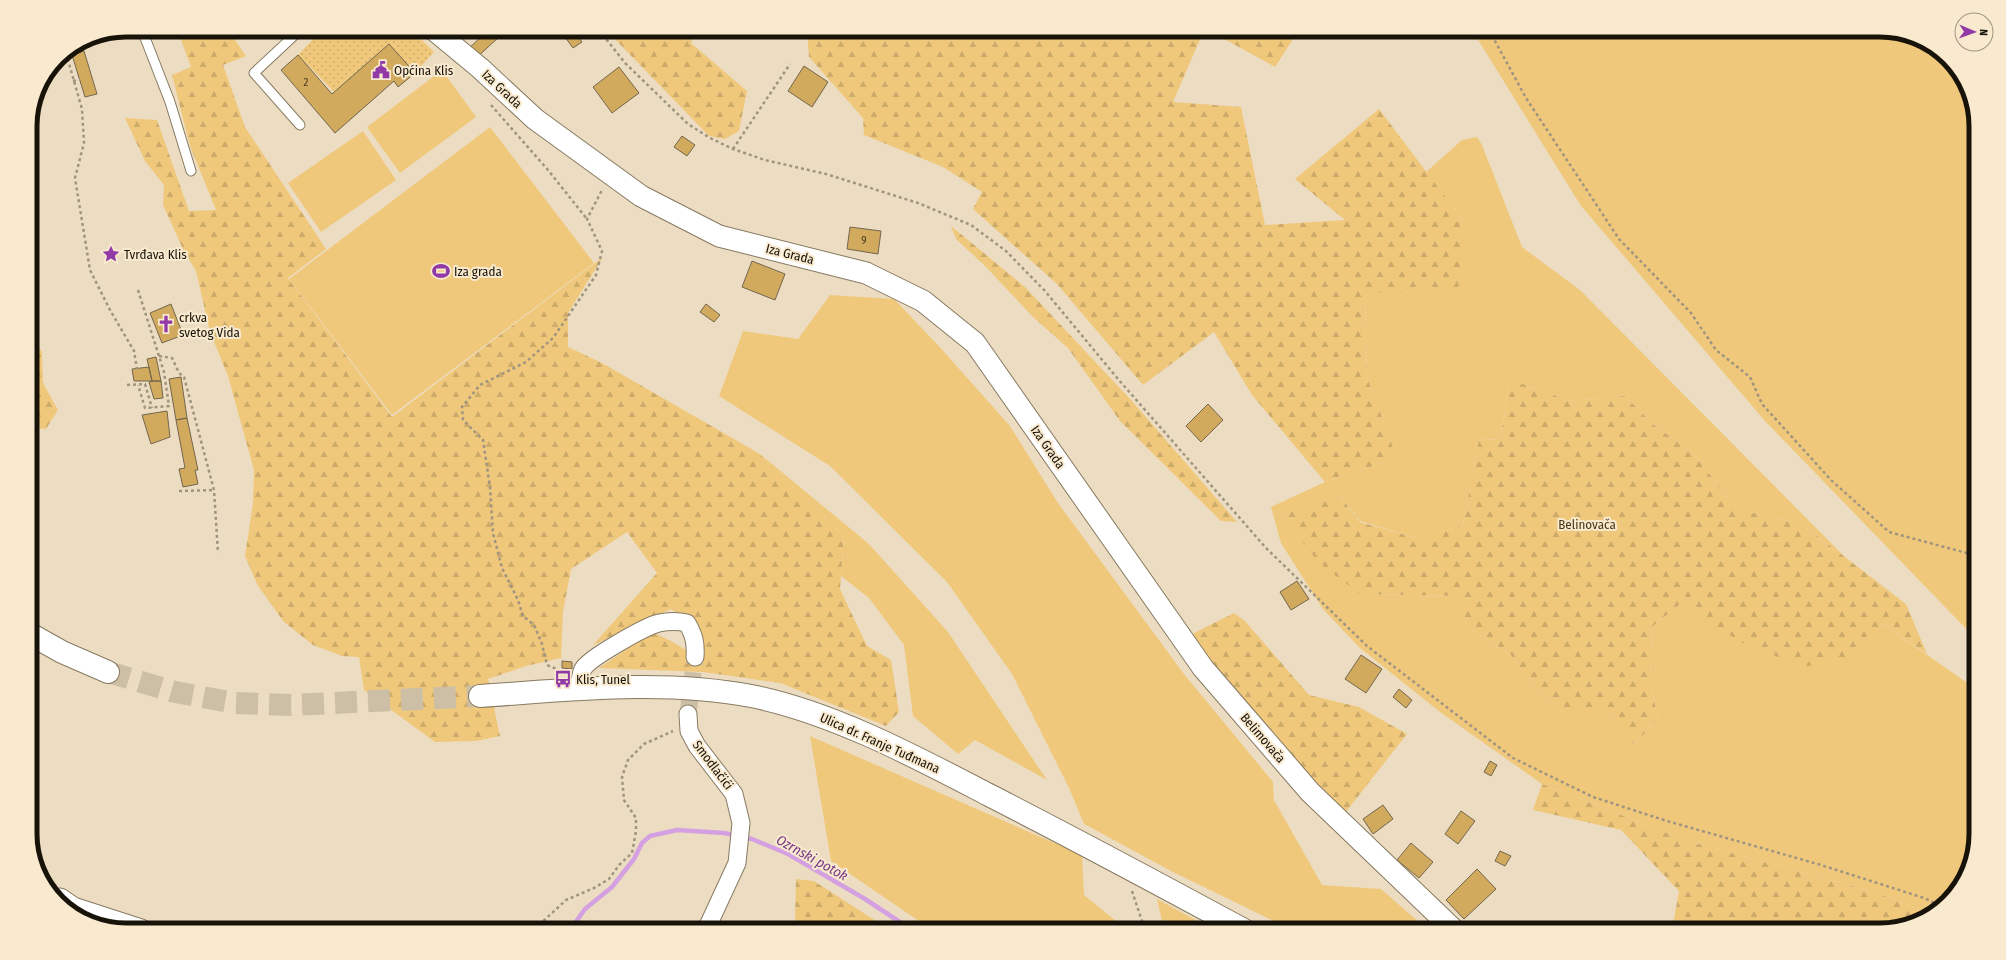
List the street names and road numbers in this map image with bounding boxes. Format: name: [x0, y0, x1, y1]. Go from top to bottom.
street label: Iza Grada: [479, 67, 525, 111]
street label: Iza Grada: [764, 241, 816, 267]
street label: Iza Grada: [1028, 423, 1068, 471]
street label: Ulica dr. Franje Tuđmana: [818, 710, 942, 776]
street label: Belimovača: [1237, 710, 1289, 766]
street label: Smodlačići: [690, 737, 736, 793]

